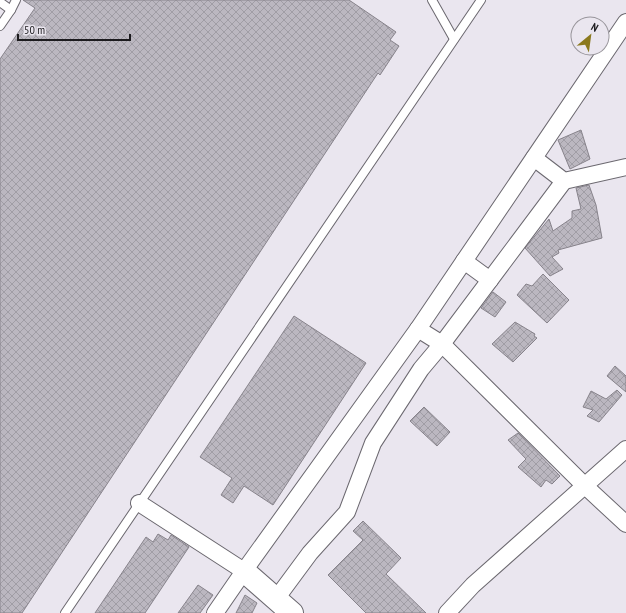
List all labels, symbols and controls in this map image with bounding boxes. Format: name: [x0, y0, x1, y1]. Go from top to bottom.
scale bar: [18, 16, 130, 42]
north arrow: [570, 16, 610, 56]
text: N: [589, 20, 601, 35]
text: 50 m: [24, 22, 45, 37]

